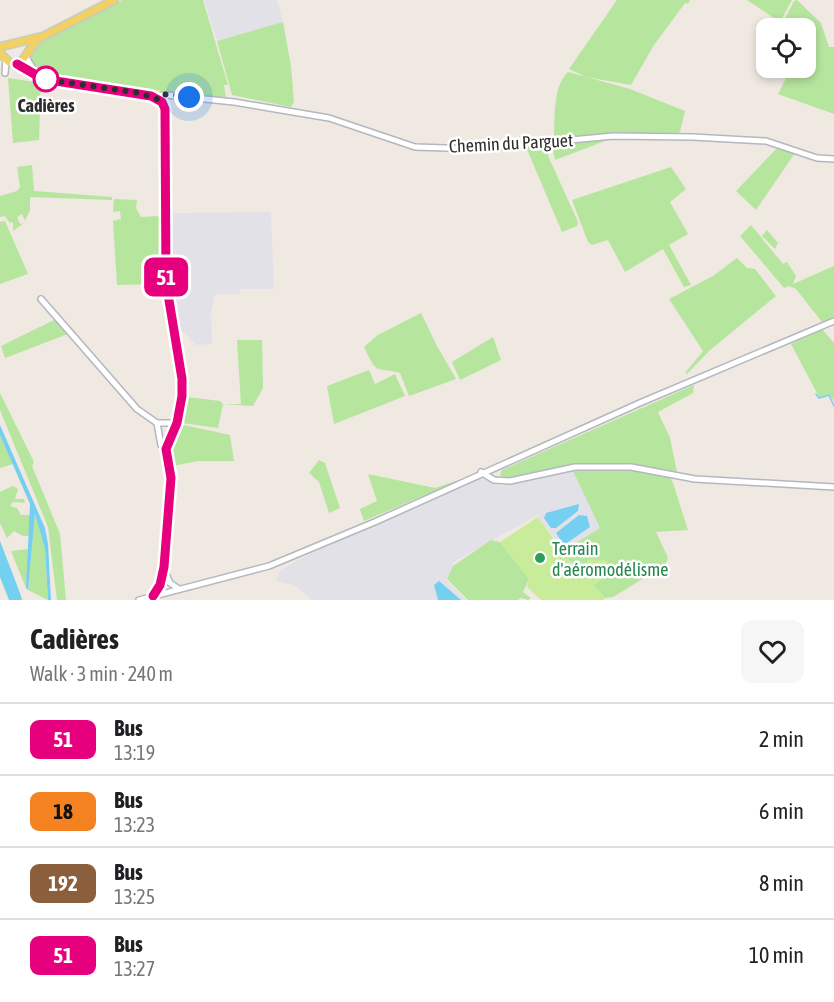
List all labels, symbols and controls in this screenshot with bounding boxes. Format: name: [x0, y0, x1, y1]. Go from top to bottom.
map controls: [756, 18, 816, 78]
button: locate: [756, 18, 816, 78]
marker: Cadières: [33, 66, 59, 92]
your location: [174, 82, 204, 112]
place label: Cadières: [17, 95, 75, 116]
street label: Chemin du Parguet: [448, 129, 574, 157]
line badge: 51: [139, 258, 193, 296]
text: 51: [156, 265, 176, 289]
place label: Terrain d'aéromodélisme: [552, 538, 668, 580]
marker: Terrain d'aéromodélisme: [533, 551, 547, 565]
button: heart: [741, 620, 804, 683]
text: Cadières: [30, 623, 119, 655]
text: Walk · 3 min · 240 m: [30, 662, 173, 685]
text: Bus: [114, 715, 143, 741]
text: 2 min: [759, 726, 804, 752]
text: 51: [53, 727, 73, 751]
text: 13:19: [114, 741, 155, 764]
text: Bus: [114, 787, 143, 813]
text: 6 min: [759, 798, 804, 824]
text: 18: [53, 799, 73, 823]
text: 13:23: [114, 813, 155, 836]
text: Bus: [114, 859, 143, 885]
text: 8 min: [759, 870, 804, 896]
text: 192: [48, 871, 78, 895]
text: 13:25: [114, 885, 155, 908]
text: Bus: [114, 931, 143, 957]
text: 10 min: [749, 942, 804, 968]
text: 51: [53, 943, 73, 967]
text: 13:27: [114, 957, 155, 980]

